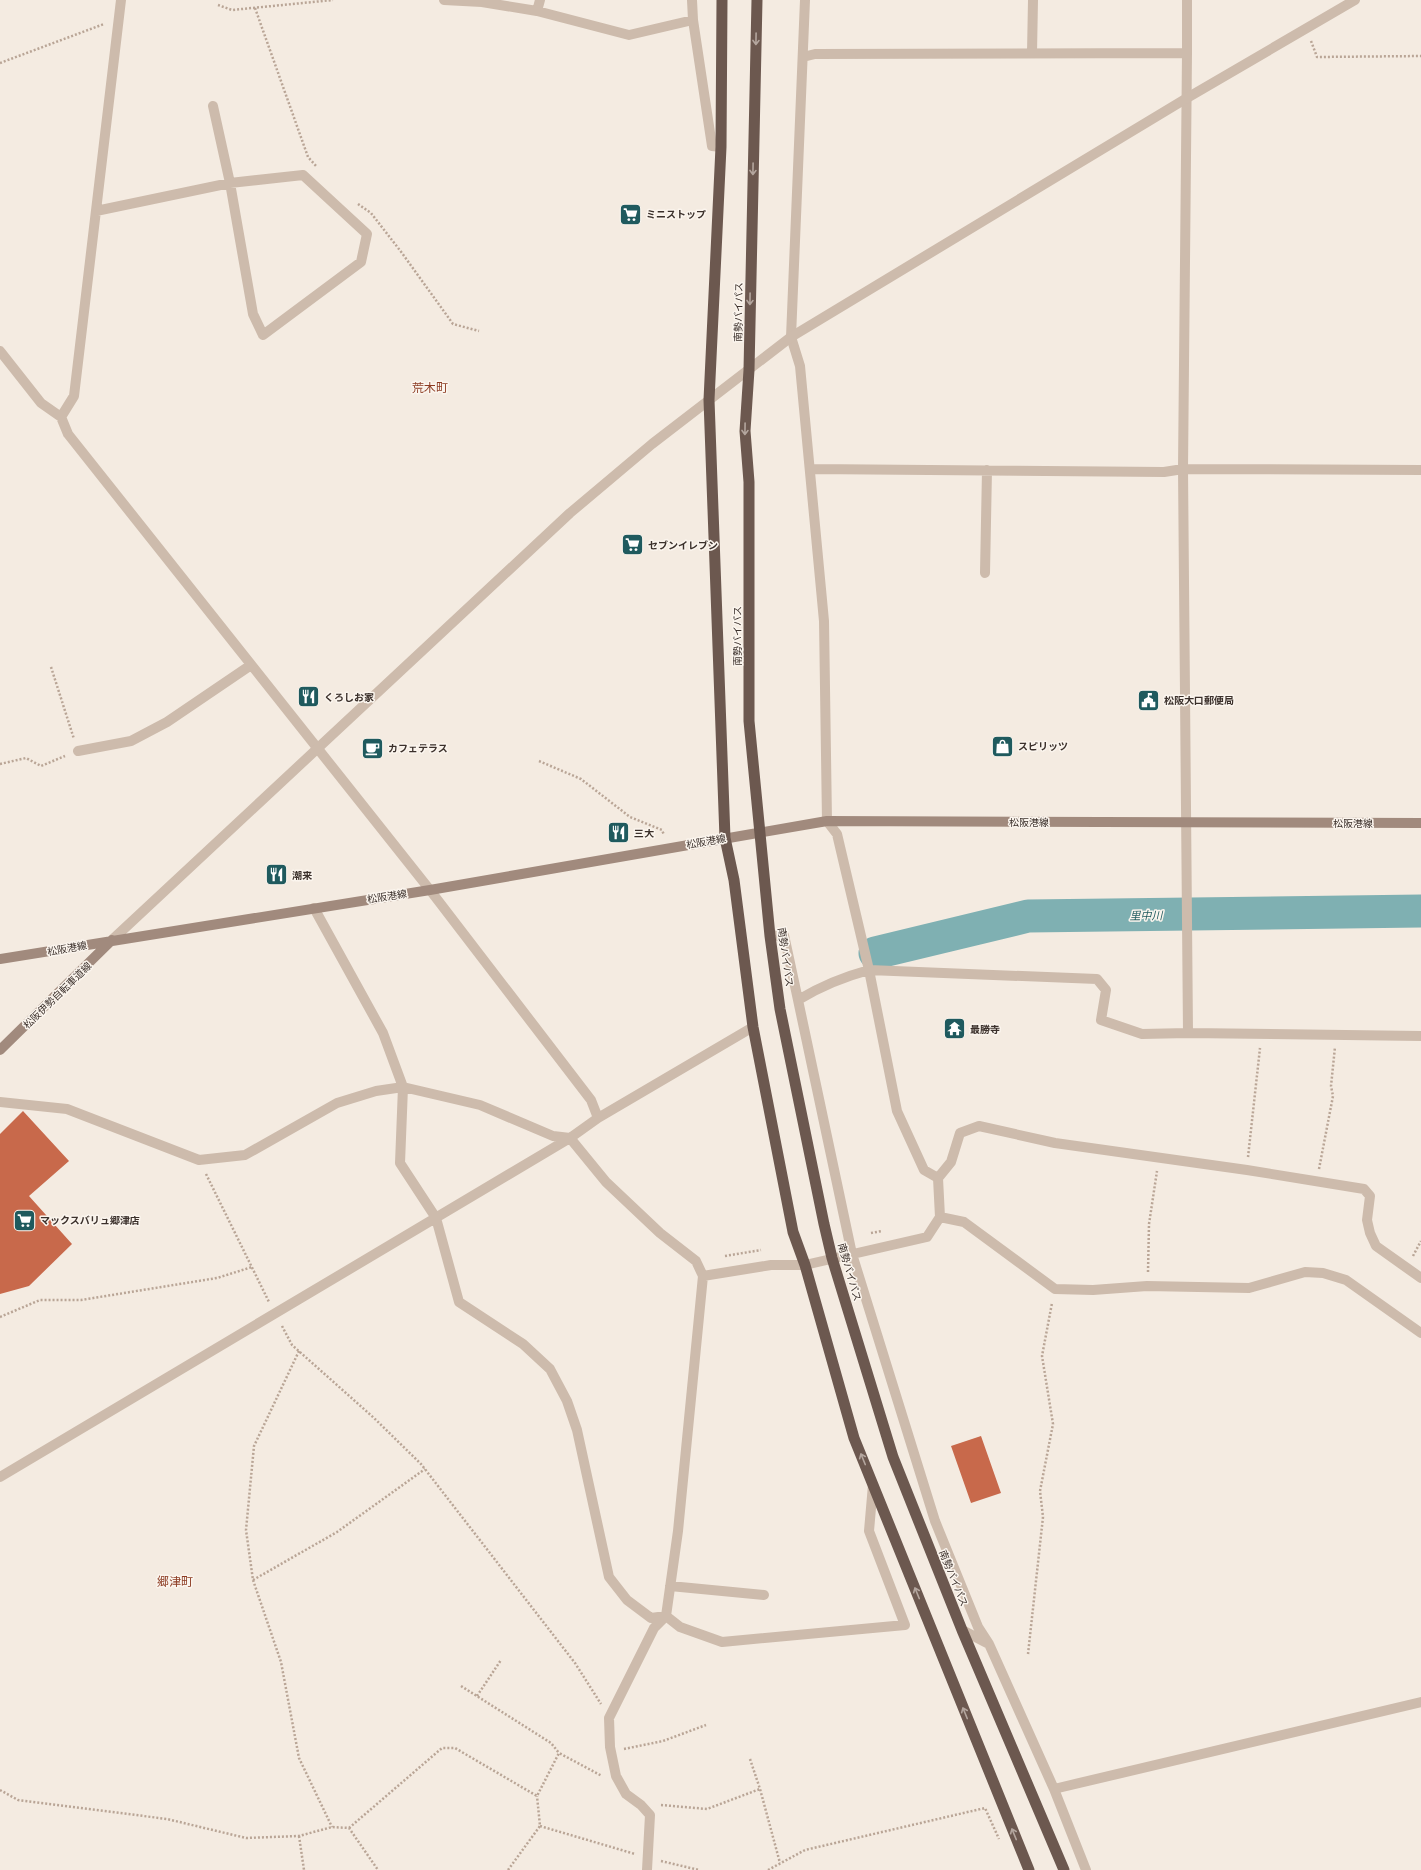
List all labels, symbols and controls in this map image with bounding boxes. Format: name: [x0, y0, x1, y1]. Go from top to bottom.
one-way arrow: [752, 32, 760, 45]
one-way arrow: [749, 162, 757, 175]
supermarket icon: ミニストップ: [618, 201, 644, 227]
place label: ミニストップ: [646, 207, 706, 221]
street label: 南勢バイパス: [730, 282, 746, 342]
one-way arrow: [747, 292, 754, 305]
district label: 荒木町: [412, 379, 448, 396]
one-way arrow: [742, 422, 749, 435]
supermarket icon: セブンイレブン: [619, 532, 645, 558]
place label: セブンイレブン: [648, 538, 718, 552]
street label: 南勢バイパス: [730, 606, 744, 666]
restaurant icon: くろしお家: [295, 684, 321, 710]
public building icon: 松阪大口郵便局: [1135, 687, 1161, 713]
place label: くろしお家: [324, 690, 374, 704]
place label: 松阪大口郵便局: [1164, 693, 1234, 707]
shop icon: スピリッツ: [989, 733, 1015, 759]
cafe icon: カフェテラス: [360, 735, 386, 761]
place label: スピリッツ: [1018, 739, 1068, 753]
place label: カフェテラス: [388, 741, 448, 755]
street label: 松阪港線: [1009, 815, 1049, 829]
street label: 松阪港線: [1333, 816, 1373, 830]
restaurant icon: 三大: [605, 820, 631, 846]
place label: 三大: [634, 826, 654, 840]
street label: 松阪港線: [685, 831, 727, 851]
restaurant icon: 潮来: [263, 862, 289, 888]
place label: 潮来: [292, 868, 312, 882]
street label: 松阪港線: [366, 886, 408, 906]
water label: 里中川: [1129, 907, 1164, 923]
street label: 南勢バイパス: [775, 926, 797, 988]
street label: 松阪港線: [46, 938, 88, 958]
street label: 松阪伊勢自転車道線: [20, 959, 94, 1031]
temple icon: 最勝寺: [942, 1016, 968, 1042]
place label: 最勝寺: [970, 1022, 1000, 1036]
supermarket icon: マックスバリュ郷津店: [12, 1207, 38, 1233]
place label: マックスバリュ郷津店: [40, 1213, 140, 1227]
street label: 南勢バイパス: [835, 1241, 865, 1303]
one-way arrow: [858, 1454, 866, 1466]
street label: 南勢バイパス: [936, 1548, 972, 1608]
district label: 郷津町: [157, 1573, 193, 1590]
one-way arrow: [912, 1587, 920, 1599]
one-way arrow: [961, 1708, 969, 1720]
one-way arrow: [1009, 1828, 1017, 1840]

